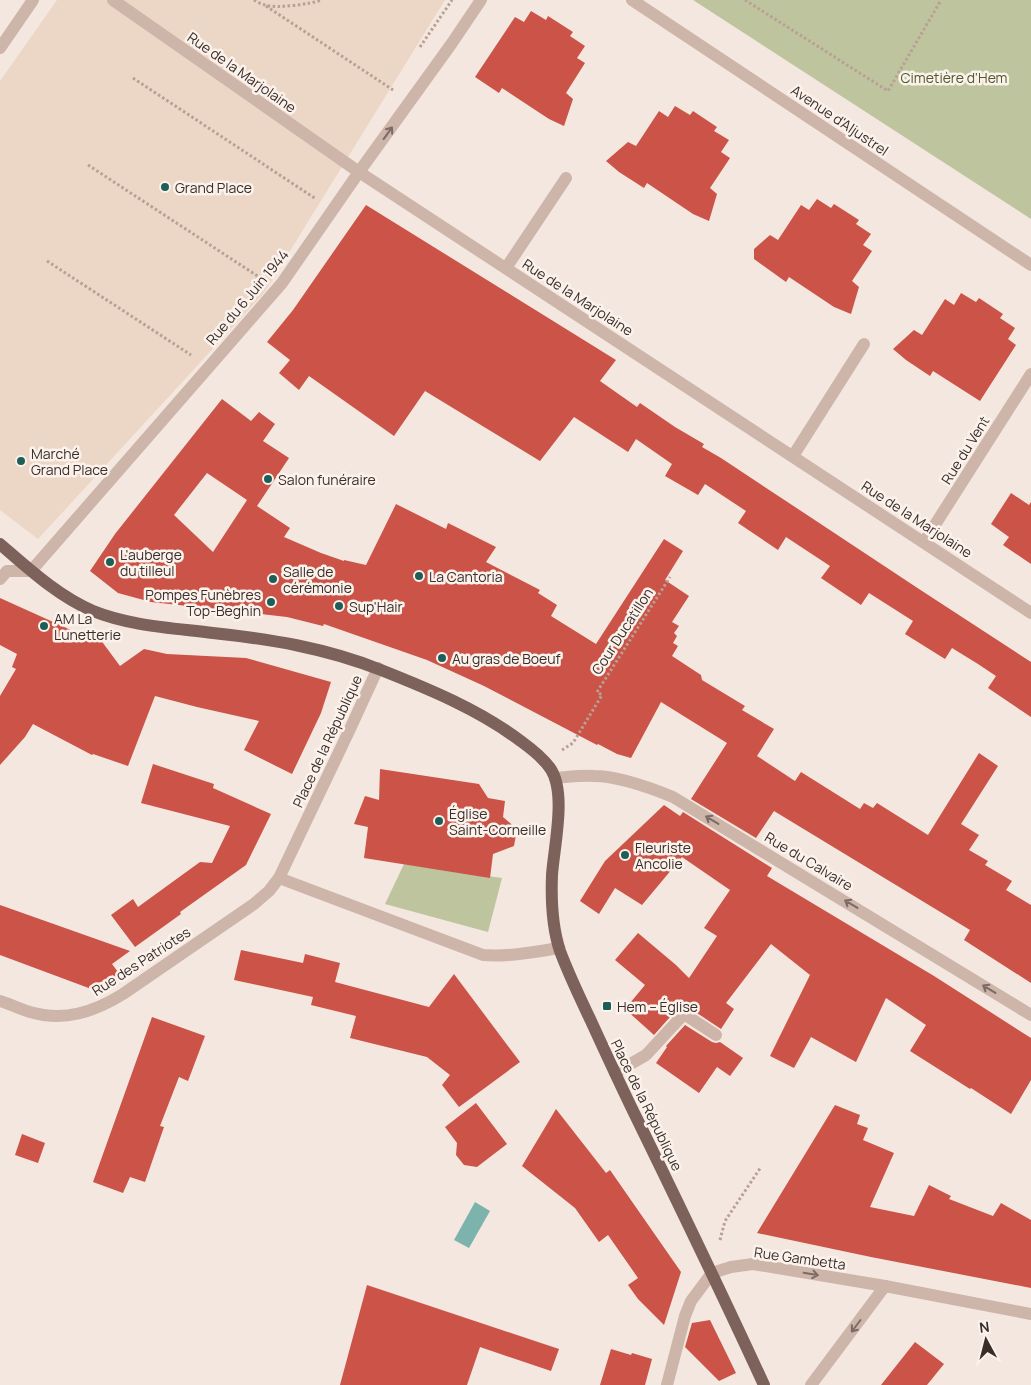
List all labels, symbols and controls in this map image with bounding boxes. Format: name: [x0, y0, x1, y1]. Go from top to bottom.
street label: Rue de la Marjolaine: [184, 27, 300, 117]
park label: Cimetière d'Hem: [901, 68, 1008, 87]
street label: Avenue d'Aljustrel: [788, 80, 892, 160]
one-way arrow: [383, 126, 393, 140]
place label: Grand Place: [175, 178, 252, 197]
marker: Grand Place: [159, 181, 171, 193]
street label: Rue du 6 Juin 1944: [201, 245, 293, 349]
street label: Rue de la Marjolaine: [519, 254, 637, 340]
street label: Rue du Vent: [937, 412, 994, 488]
place label: Marché Grand Place: [31, 444, 108, 479]
marker: Marché Grand Place: [15, 455, 27, 467]
place label: Salon funéraire: [278, 470, 376, 489]
marker: Salon funéraire: [262, 473, 274, 485]
street label: Rue de la Marjolaine: [858, 476, 976, 562]
place label: L'auberge du tilleul: [120, 545, 182, 580]
marker: L'auberge du tilleul: [104, 556, 116, 568]
place label: Salle de cérémonie: [283, 562, 352, 597]
place label: La Cantoria: [429, 567, 503, 586]
marker: La Cantoria: [413, 570, 425, 582]
marker: Salle de cérémonie: [267, 573, 279, 585]
street label: Cour Ducatillon: [587, 584, 657, 678]
place label: Pompes Funèbres Top-Beghin: [145, 585, 261, 620]
marker: Pompes Funèbres Top-Beghin: [265, 596, 277, 608]
place label: Sup'Hair: [349, 597, 402, 616]
marker: Sup'Hair: [333, 600, 345, 612]
place label: AM La Lunetterie: [54, 609, 121, 644]
marker: AM La Lunetterie: [38, 620, 50, 632]
place label: Au gras de Boeuf: [452, 649, 561, 668]
marker: Au gras de Boeuf: [436, 652, 448, 664]
street label: Place de la République: [288, 672, 366, 810]
place label: Église Saint-Corneille: [449, 804, 546, 839]
one-way arrow: [706, 814, 720, 824]
marker: Église Saint-Corneille: [433, 815, 445, 827]
street label: Rue du Calvaire: [761, 827, 857, 895]
place label: Fleuriste Ancolie: [635, 838, 691, 873]
marker: Fleuriste Ancolie: [619, 849, 631, 861]
one-way arrow: [844, 899, 858, 909]
street label: Rue des Patriotes: [88, 922, 194, 1000]
one-way arrow: [983, 984, 997, 994]
place label: Hem – Église: [617, 997, 698, 1016]
marker: Hem – Église: [601, 1000, 613, 1012]
street label: Place de la République: [607, 1036, 687, 1174]
street label: Rue Gambetta: [753, 1242, 847, 1274]
one-way arrow: [803, 1269, 819, 1279]
north arrow: [961, 1315, 1011, 1365]
text: N: [978, 1317, 991, 1337]
one-way arrow: [850, 1319, 861, 1332]

